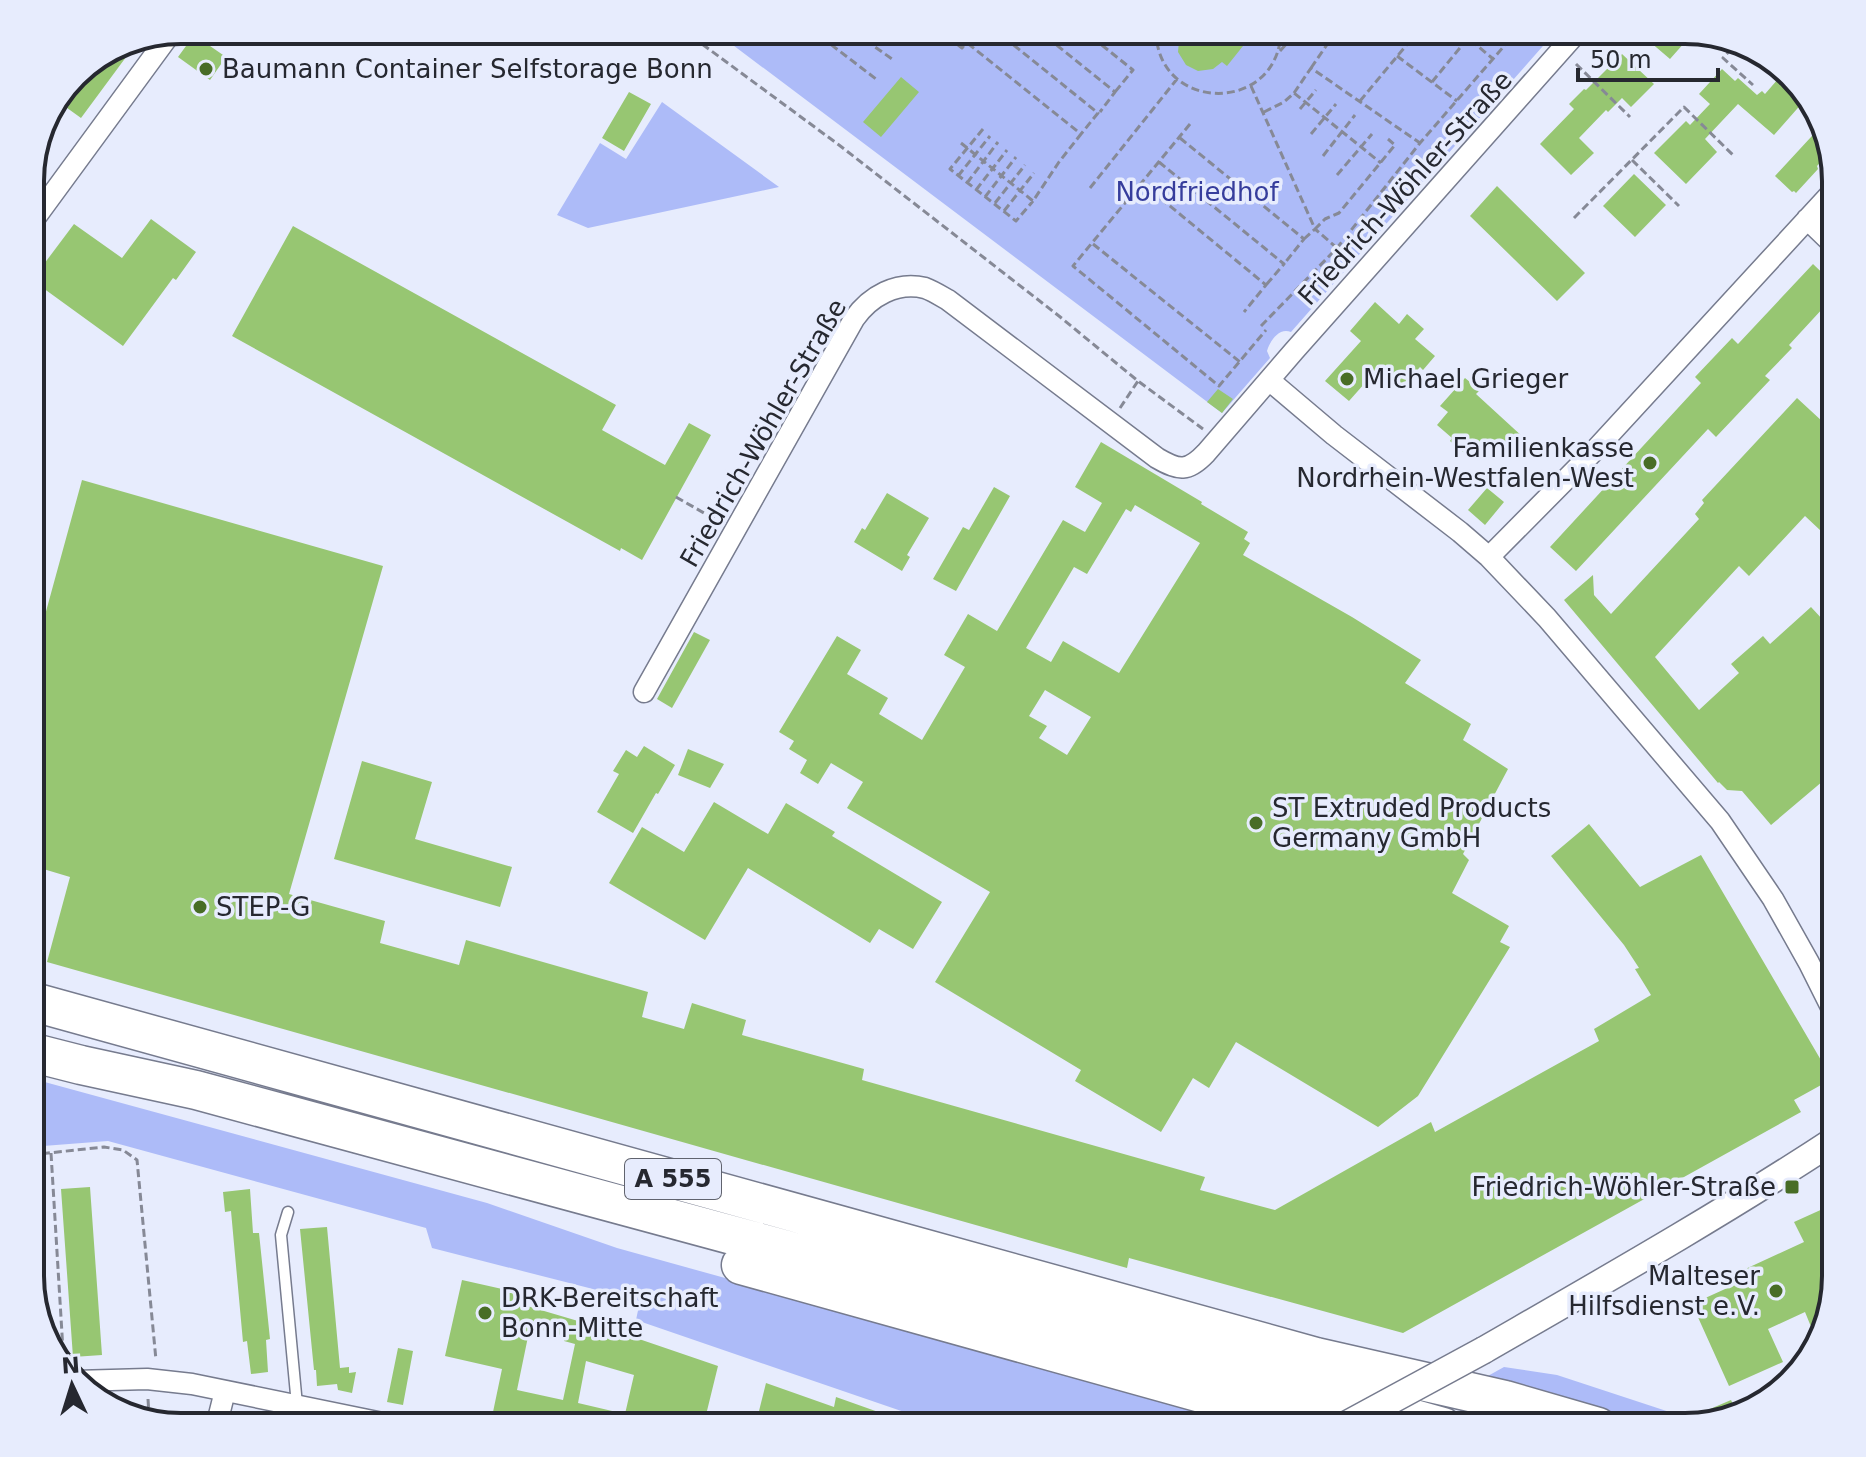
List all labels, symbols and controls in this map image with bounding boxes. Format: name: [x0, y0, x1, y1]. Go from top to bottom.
scale bar: [1578, 32, 1718, 82]
text: 50 m: [1590, 46, 1652, 74]
place label: Baumann Container Selfstorage Bonn: [222, 54, 713, 84]
marker: Baumann Container Selfstorage Bonn: [197, 60, 215, 78]
street label: Friedrich-Wöhler-Straße: [1292, 65, 1518, 311]
park label: Nordfriedhof: [1115, 177, 1279, 207]
street label: Friedrich-Wöhler-Straße: [674, 294, 852, 572]
place label: Michael Grieger: [1363, 364, 1568, 394]
marker: Michael Grieger: [1338, 370, 1356, 388]
place label: Familienkasse Nordrhein-Westfalen-West: [1296, 433, 1634, 493]
marker: Familienkasse Nordrhein-Westfalen-West: [1641, 454, 1659, 472]
place label: ST Extruded Products Germany GmbH: [1272, 793, 1551, 853]
marker: ST Extruded Products Germany GmbH: [1247, 814, 1265, 832]
place label: STEP-G: [216, 892, 310, 922]
marker: STEP-G: [191, 898, 209, 916]
road number: A 555: [625, 1159, 721, 1199]
place label: Friedrich-Wöhler-Straße: [1472, 1172, 1776, 1202]
marker: Friedrich-Wöhler-Straße: [1783, 1178, 1801, 1196]
place label: Malteser Hilfsdienst e.V.: [1568, 1261, 1760, 1321]
marker: Malteser Hilfsdienst e.V.: [1767, 1282, 1785, 1300]
place label: DRK-Bereitschaft Bonn-Mitte: [501, 1283, 718, 1343]
marker: DRK-Bereitschaft Bonn-Mitte: [476, 1304, 494, 1322]
north arrow: [32, 1345, 112, 1425]
text: N: [61, 1352, 81, 1379]

